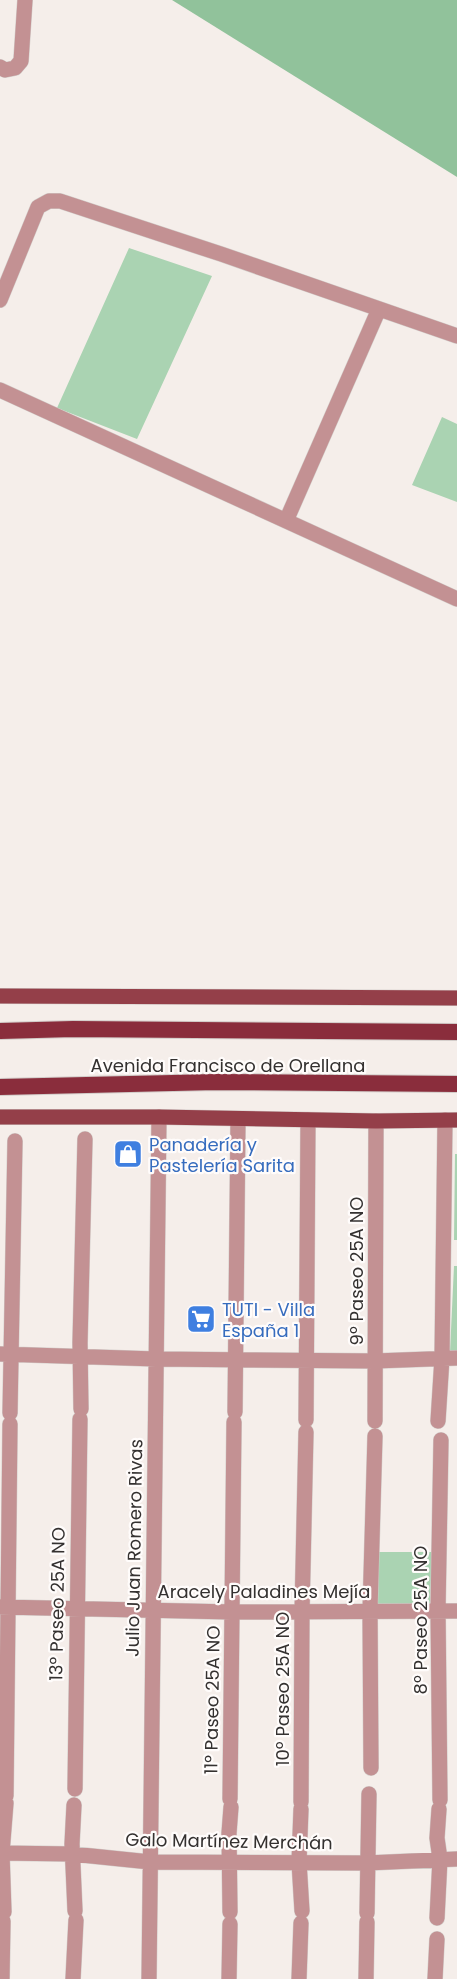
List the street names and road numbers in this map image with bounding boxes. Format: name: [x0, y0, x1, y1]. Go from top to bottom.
street label: Avenida Francisco de Orellana: [91, 1053, 365, 1078]
street label: 9º Paseo 25A NO: [344, 1197, 369, 1345]
street label: Julio Juan Romero Rivas: [120, 1439, 148, 1657]
street label: 13º Paseo 25A NO: [43, 1527, 71, 1681]
street label: 8º Paseo 25A NO: [408, 1546, 433, 1694]
street label: Aracely Paladines Mejía: [158, 1579, 370, 1604]
street label: 10º Paseo 25A NO: [270, 1612, 295, 1766]
street label: 11º Paseo 25A NO: [198, 1625, 226, 1775]
street label: Galo Martínez Merchán: [125, 1827, 333, 1855]

